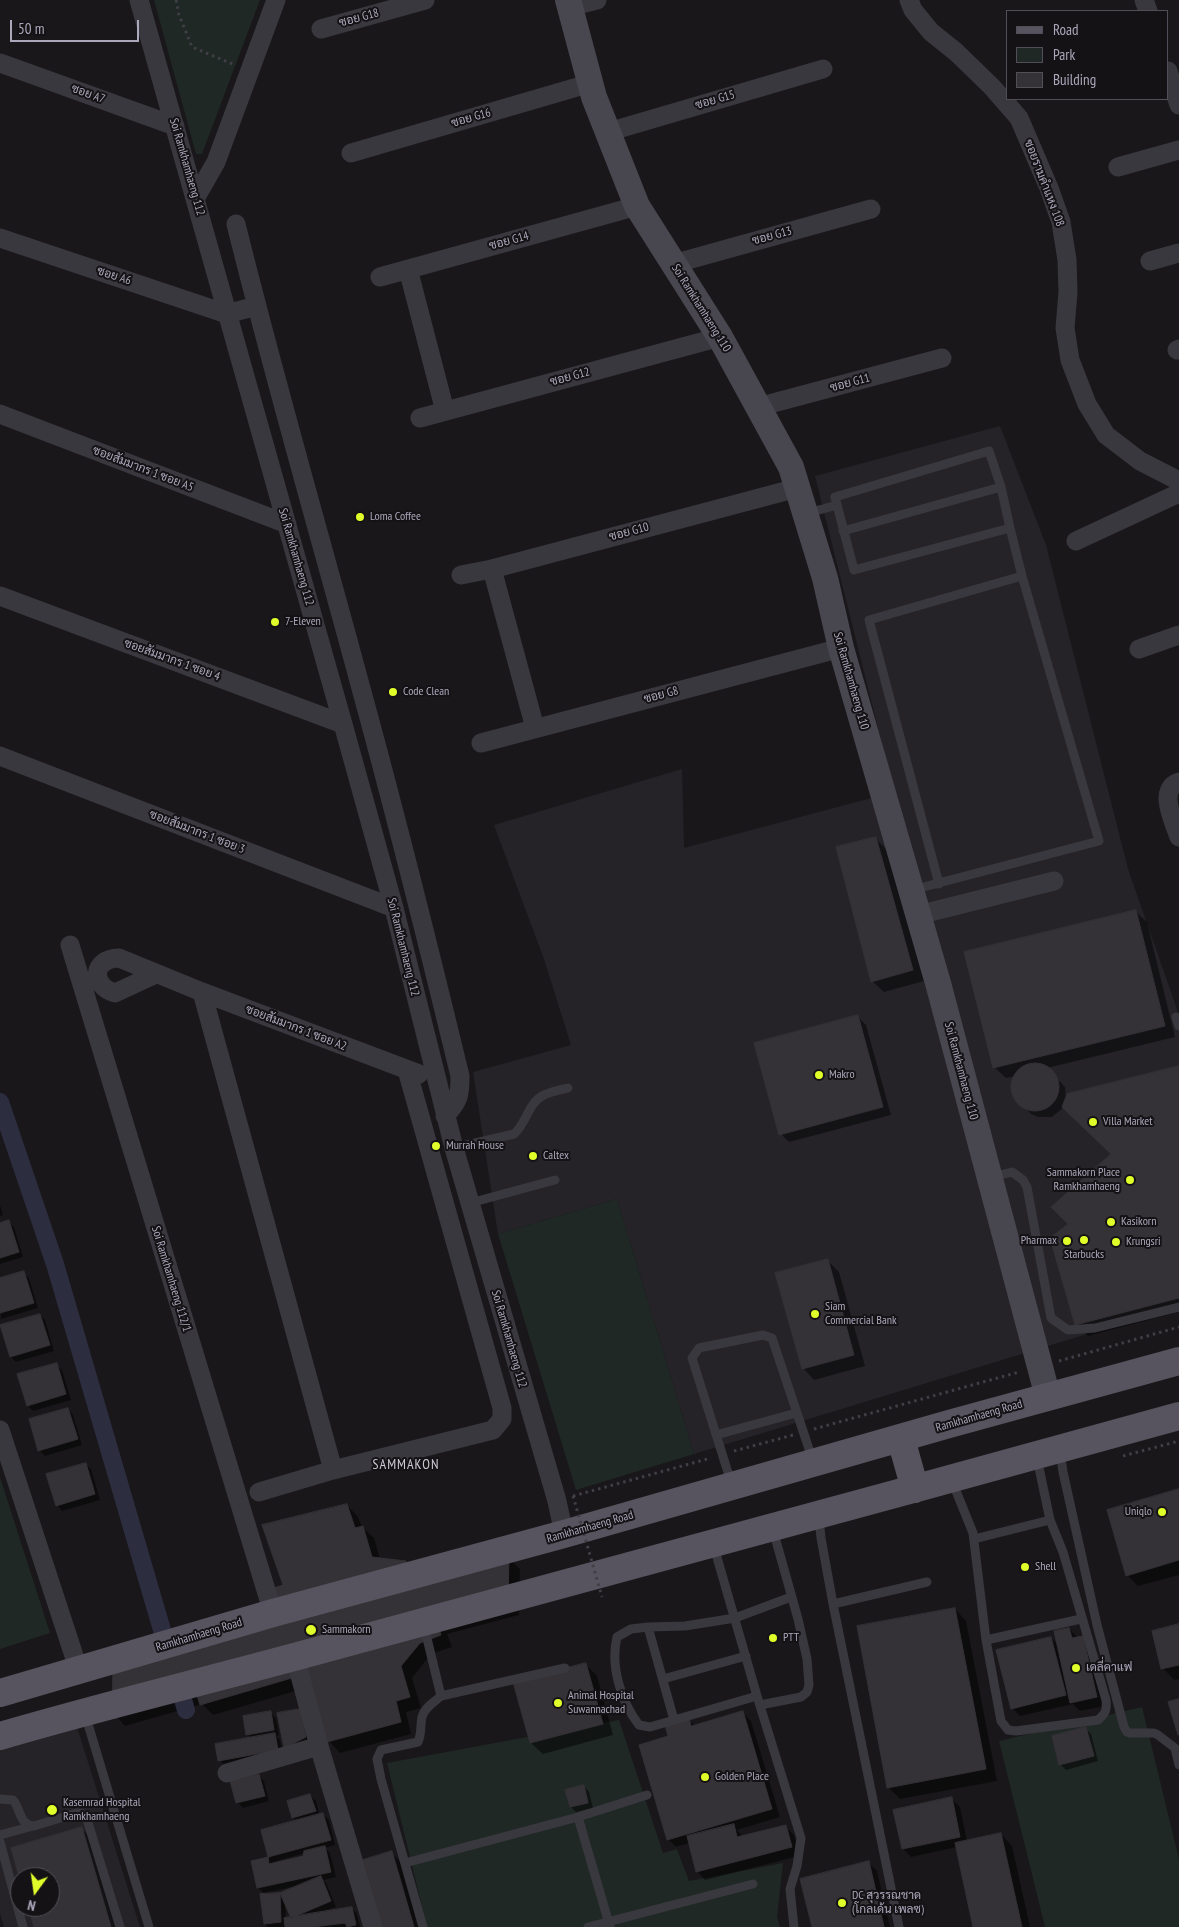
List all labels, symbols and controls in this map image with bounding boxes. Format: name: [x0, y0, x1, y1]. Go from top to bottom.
street label: ซอย G18: [338, 6, 380, 30]
scale bar: [12, 10, 141, 42]
legend: [1006, 10, 1169, 100]
text: 50 m: [18, 19, 44, 38]
text: Road: [1053, 20, 1079, 39]
text: Park: [1053, 45, 1075, 64]
text: Building: [1053, 70, 1096, 89]
street label: ซอย A7: [69, 81, 107, 107]
street label: ซอย G15: [694, 87, 736, 113]
street label: ซอย G16: [450, 105, 492, 131]
street label: Soi Ramkhamhaeng 112: [166, 117, 208, 217]
street label: ซอยรามคำแหง 108: [1021, 137, 1067, 229]
street label: ซอย G13: [751, 224, 793, 248]
street label: ซอย G14: [488, 229, 530, 253]
street label: Soi Ramkhamhaeng 110: [668, 262, 734, 354]
street label: ซอย A6: [95, 264, 133, 288]
street label: ซอย G12: [549, 365, 591, 389]
street label: ซอย G11: [829, 371, 871, 395]
street label: ซอยสัมมากร 1 ซอย A5: [90, 443, 196, 495]
street label: Soi Ramkhamhaeng 112: [275, 507, 317, 607]
place label: Loma Coffee: [370, 510, 421, 524]
marker: Loma Coffee: [354, 511, 366, 523]
street label: ซอย G10: [608, 520, 650, 544]
place label: 7-Eleven: [285, 615, 321, 629]
marker: 7-Eleven: [269, 616, 281, 628]
street label: Soi Ramkhamhaeng 110: [830, 631, 872, 731]
street label: ซอยสัมมากร 1 ซอย 4: [122, 636, 222, 684]
street label: ซอย G8: [642, 683, 680, 707]
place label: Code Clean: [403, 685, 449, 699]
marker: Code Clean: [387, 686, 399, 698]
street label: ซอยสัมมากร 1 ซอย 3: [147, 807, 247, 857]
street label: Soi Ramkhamhaeng 112: [384, 896, 422, 998]
street label: ซอยสัมมากร 1 ซอย A2: [243, 1002, 349, 1054]
street label: Soi Ramkhamhaeng 110: [941, 1021, 981, 1121]
place label: Makro: [829, 1068, 855, 1082]
marker: Makro: [813, 1069, 825, 1081]
place label: Villa Market: [1103, 1115, 1153, 1129]
marker: Villa Market: [1087, 1116, 1099, 1128]
place label: Murrah House: [446, 1139, 504, 1153]
marker: Murrah House: [430, 1140, 442, 1152]
place label: Caltex: [543, 1149, 569, 1163]
marker: Caltex: [527, 1150, 539, 1162]
place label: Sammakorn Place Ramkhamhaeng: [1047, 1166, 1120, 1194]
marker: Sammakorn Place Ramkhamhaeng: [1124, 1174, 1136, 1186]
place label: Kasikorn: [1121, 1215, 1156, 1229]
marker: Kasikorn: [1105, 1216, 1117, 1228]
street label: Soi Ramkhamhaeng 112/1: [148, 1225, 194, 1333]
place label: Pharmax: [1021, 1234, 1057, 1248]
marker: Starbucks: [1078, 1234, 1090, 1246]
marker: Pharmax: [1061, 1235, 1073, 1247]
place label: Krungsri: [1126, 1235, 1161, 1249]
marker: Krungsri: [1110, 1236, 1122, 1248]
place label: Starbucks: [1064, 1248, 1104, 1262]
street label: Soi Ramkhamhaeng 112: [488, 1289, 530, 1389]
place label: Siam Commercial Bank: [825, 1300, 897, 1328]
marker: Siam Commercial Bank: [809, 1308, 821, 1320]
street label: Ramkhamhaeng Road: [934, 1397, 1024, 1435]
district label: SAMMAKON: [372, 1457, 440, 1473]
place label: Uniqlo: [1125, 1505, 1152, 1519]
marker: Uniqlo: [1156, 1506, 1168, 1518]
street label: Ramkhamhaeng Road: [545, 1508, 635, 1546]
place label: Shell: [1035, 1560, 1056, 1574]
marker: Shell: [1019, 1561, 1031, 1573]
street label: Ramkhamhaeng Road: [154, 1615, 244, 1655]
marker: Sammakorn: [304, 1623, 318, 1637]
place label: Sammakorn: [322, 1623, 371, 1637]
place label: PTT: [783, 1631, 799, 1645]
marker: PTT: [767, 1632, 779, 1644]
place label: เดลี่คาแฟ: [1086, 1661, 1132, 1675]
marker: เดลี่คาแฟ: [1070, 1662, 1082, 1674]
place label: Animal Hospital Suwannachad: [568, 1689, 634, 1717]
marker: Animal Hospital Suwannachad: [552, 1697, 564, 1709]
place label: Golden Place: [715, 1770, 769, 1784]
marker: Golden Place: [699, 1771, 711, 1783]
place label: Kasemrad Hospital Ramkhamhaeng: [63, 1796, 141, 1824]
marker: Kasemrad Hospital Ramkhamhaeng: [45, 1803, 59, 1817]
north arrow: [10, 1867, 60, 1917]
place label: DC สุวรรณชาด (โกลเด้น เพลซ): [852, 1889, 924, 1917]
text: N: [26, 1896, 37, 1915]
marker: DC สุวรรณชาด (โกลเด้น เพลซ): [836, 1897, 848, 1909]

